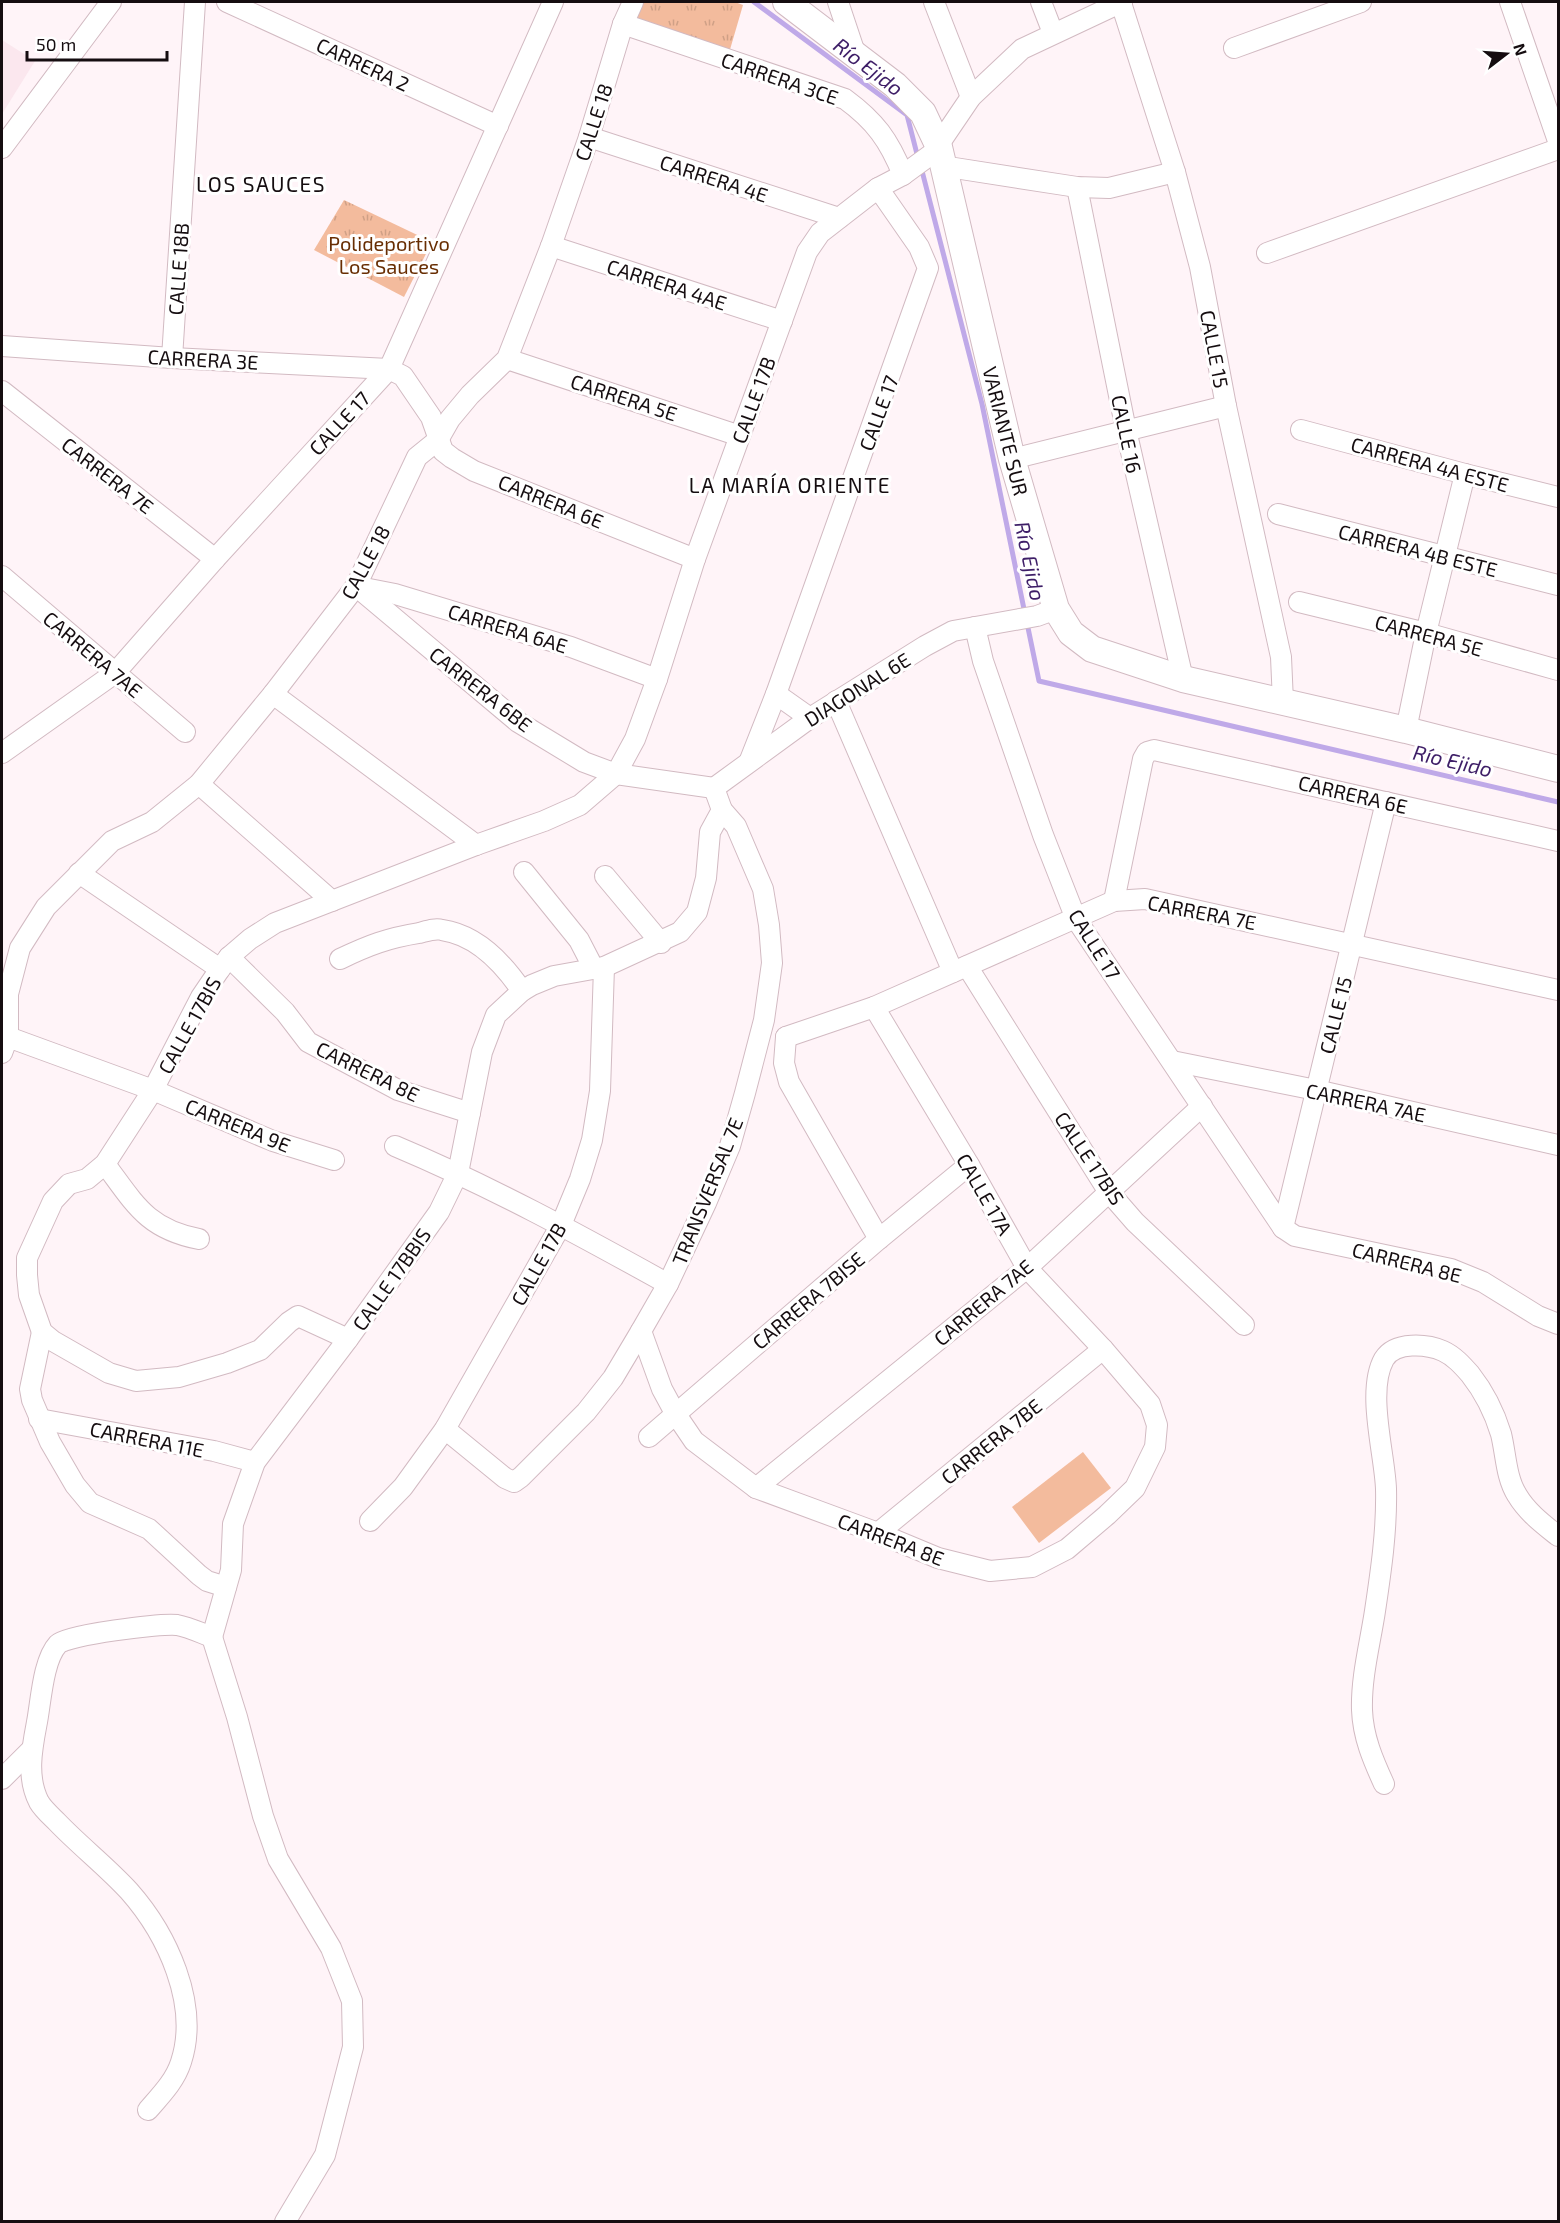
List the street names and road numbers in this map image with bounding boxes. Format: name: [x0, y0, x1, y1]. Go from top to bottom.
street label: CARRERA 2: [313, 32, 413, 96]
street label: CARRERA 3CE: [718, 47, 842, 109]
street label: CALLE 18: [569, 80, 617, 164]
street label: CARRERA 4E: [657, 149, 771, 207]
street label: CALLE 18B: [163, 222, 193, 316]
street label: CARRERA 4AE: [604, 253, 730, 315]
street label: CALLE 15: [1196, 308, 1234, 390]
street label: CARRERA 3E: [147, 344, 259, 374]
street label: CALLE 17B: [726, 353, 780, 447]
street label: VARIANTE SUR: [978, 364, 1034, 498]
street label: CARRERA 5E: [568, 369, 680, 425]
street label: CALLE 17: [853, 372, 903, 454]
street label: CALLE 17: [304, 386, 374, 460]
street label: CALLE 16: [1107, 393, 1147, 475]
street label: CARRERA 4A ESTE: [1348, 431, 1512, 497]
street label: CARRERA 7E: [57, 432, 159, 518]
street label: CARRERA 6E: [495, 469, 607, 533]
street label: CARRERA 4B ESTE: [1336, 519, 1500, 581]
street label: CALLE 18: [336, 521, 394, 603]
street label: CARRERA 6AE: [445, 598, 571, 658]
street label: CARRERA 7AE: [39, 606, 147, 702]
street label: CARRERA 5E: [1373, 609, 1485, 661]
street label: CARRERA 6BE: [425, 641, 537, 737]
street label: DIAGONAL 6E: [800, 647, 914, 731]
street label: CARRERA 6E: [1296, 770, 1410, 818]
street label: CARRERA 7E: [1146, 890, 1258, 934]
street label: CALLE 17: [1064, 904, 1126, 984]
street label: CALLE 17BIS: [153, 972, 225, 1078]
street label: CALLE 15: [1314, 974, 1356, 1056]
street label: CARRERA 8E: [312, 1036, 424, 1106]
street label: CARRERA 7AE: [1304, 1078, 1428, 1126]
street label: CARRERA 9E: [182, 1093, 294, 1157]
street label: CALLE 17BIS: [1050, 1107, 1130, 1209]
street label: TRANSVERSAL 7E: [666, 1114, 748, 1268]
street label: CALLE 17A: [952, 1149, 1018, 1239]
street label: CALLE 17B: [506, 1219, 570, 1309]
street label: CALLE 17BBIS: [347, 1223, 435, 1335]
street label: CARRERA 8E: [1350, 1237, 1464, 1287]
street label: CARRERA 7BISE: [747, 1246, 869, 1354]
street label: CARRERA 7AE: [929, 1254, 1037, 1350]
street label: CARRERA 7BE: [936, 1393, 1046, 1489]
street label: CARRERA 11E: [88, 1416, 206, 1462]
street label: CARRERA 8E: [834, 1508, 948, 1570]

